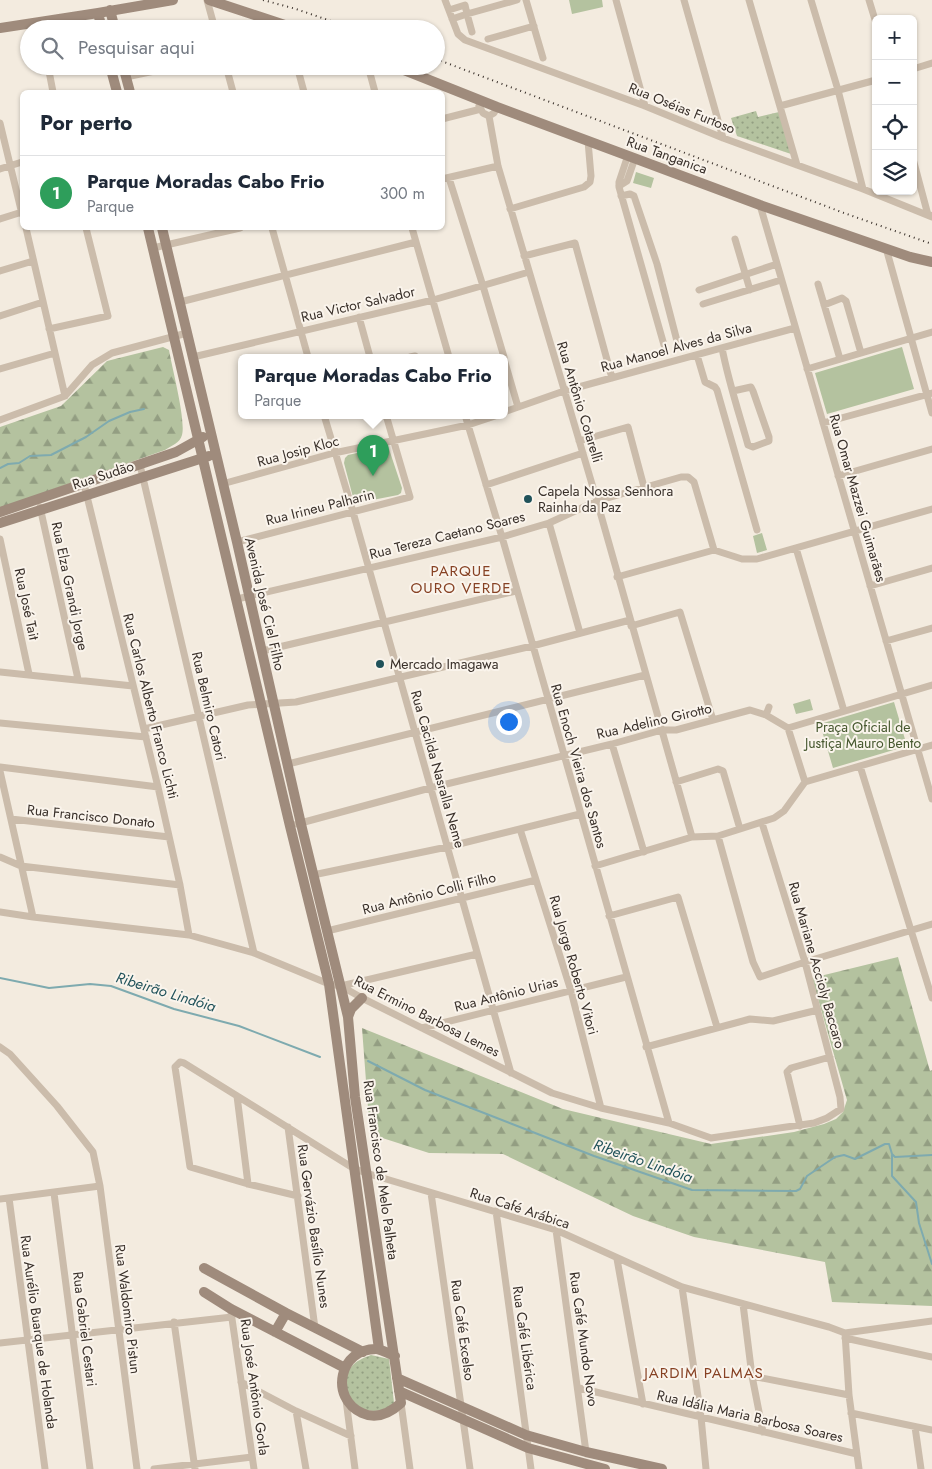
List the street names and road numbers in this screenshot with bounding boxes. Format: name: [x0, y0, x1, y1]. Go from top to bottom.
street label: Rua Oséias Furtoso: [626, 77, 739, 139]
street label: Rua Tanganica: [624, 131, 710, 179]
street label: Rua Victor Salvador: [299, 281, 417, 327]
street label: Rua Manoel Alves da Silva: [598, 317, 754, 377]
street label: Rua Antônio Cotarelli: [552, 339, 608, 465]
street label: Rua Omar Mazzei Guimarães: [824, 412, 892, 585]
street label: Rua Josip Kloc: [255, 430, 341, 472]
street label: Rua Sudão: [70, 456, 137, 494]
street label: Rua Irineu Palharin: [264, 484, 376, 530]
street label: Rua Tereza Caetano Soares: [367, 506, 527, 564]
street label: Rua Elza Grandi Jorge: [47, 520, 93, 652]
street label: Avenida José Ciel Filho: [240, 535, 290, 673]
street label: Rua José Tait: [10, 566, 45, 642]
street label: Rua Carlos Alberto Franco Lichti: [118, 611, 184, 801]
street label: Rua Belmiro Catori: [187, 650, 231, 762]
street label: Rua Enoch Vieira dos Santos: [546, 681, 612, 851]
street label: Rua Cacilda Nasralla Neme: [406, 688, 470, 850]
street label: Rua Adelino Girotto: [594, 698, 714, 744]
street label: Rua Francisco Donato: [26, 799, 156, 833]
street label: Rua Antônio Colli Filho: [360, 867, 498, 919]
street label: Rua Mariane Accioly Baccaro: [784, 879, 850, 1051]
street label: Rua Jorge Roberto Vitori: [545, 893, 603, 1037]
street label: Rua Ermino Barbosa Lemes: [351, 970, 504, 1062]
street label: Rua Antônio Urias: [452, 971, 560, 1017]
street label: Rua Francisco de Melo Palheta: [358, 1079, 404, 1261]
street label: Rua Gervázio Basílio Nunes: [293, 1143, 335, 1310]
street label: Rua Café Arábica: [468, 1182, 572, 1234]
street label: Rua Aurélio Buarque de Holanda: [16, 1234, 62, 1430]
street label: Rua Waldomiro Pistun: [110, 1243, 146, 1375]
street label: Rua Gabriel Cestari: [68, 1270, 102, 1388]
street label: Rua Café Mundo Novo: [565, 1270, 603, 1408]
street label: Rua Café Excelso: [446, 1278, 480, 1382]
street label: Rua Café Libérica: [508, 1285, 542, 1391]
street label: Rua José Antônio Gorla: [236, 1317, 274, 1457]
street label: Rua Idália Maria Barbosa Soares: [655, 1385, 845, 1447]

